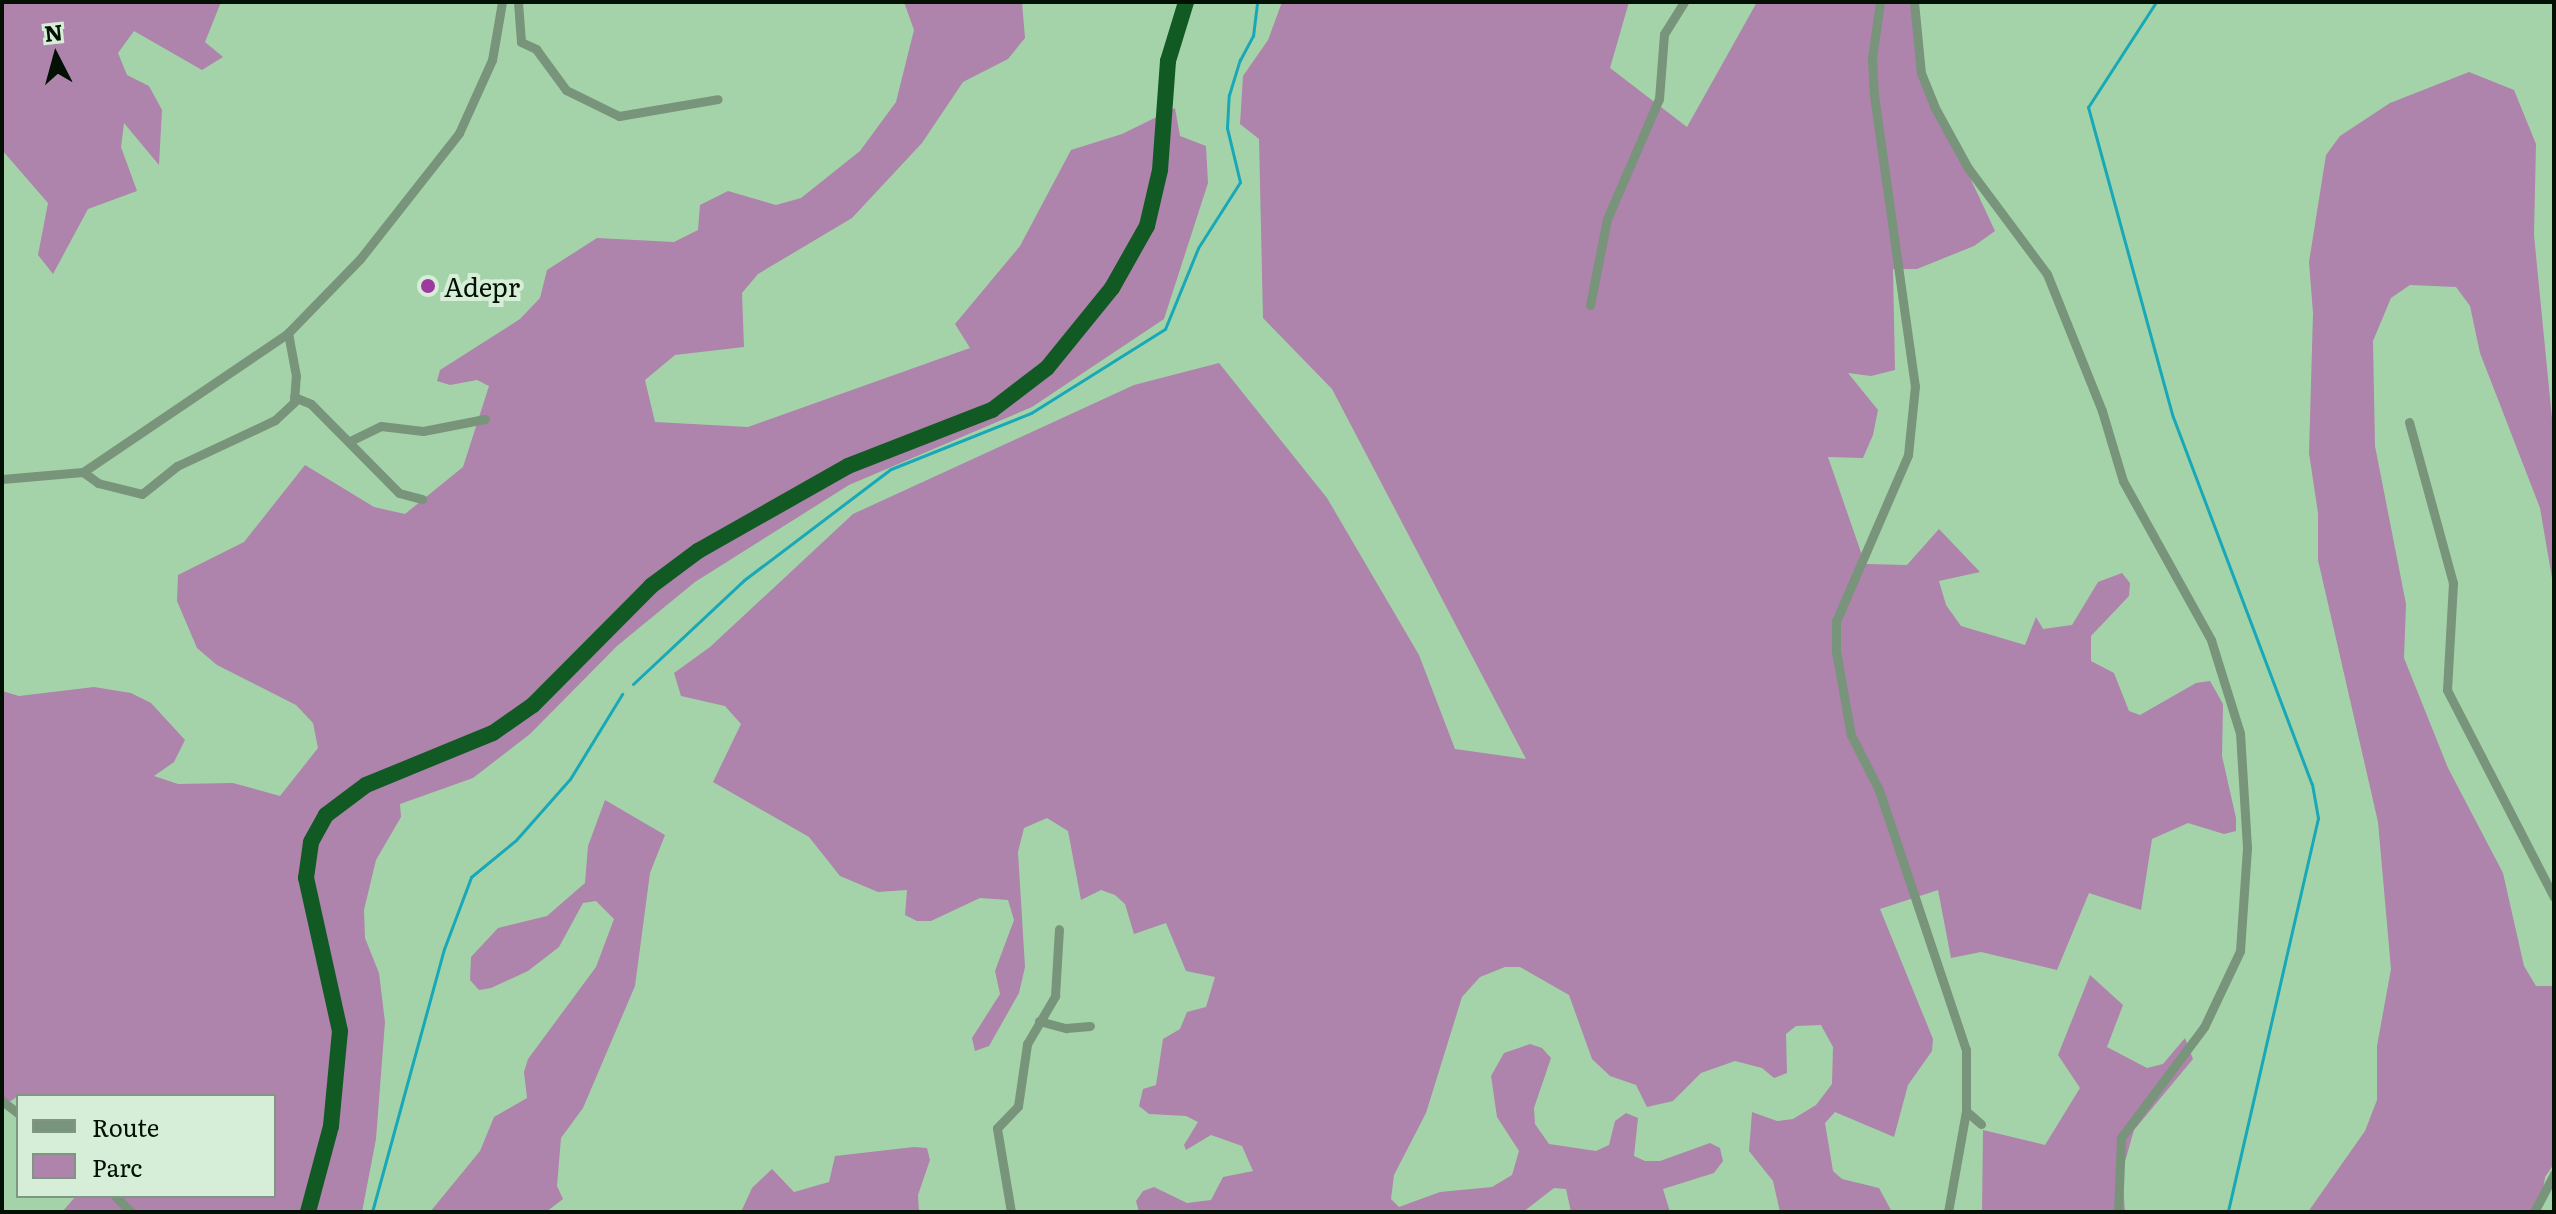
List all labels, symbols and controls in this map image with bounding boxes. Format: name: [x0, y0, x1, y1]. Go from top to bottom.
text: N: [43, 14, 64, 49]
north arrow: [16, 16, 96, 96]
place label: Adepr: [444, 270, 520, 302]
marker: Adepr: [419, 277, 437, 295]
legend: [16, 1094, 276, 1198]
text: Route: [92, 1109, 159, 1144]
text: Parc: [92, 1149, 142, 1184]

